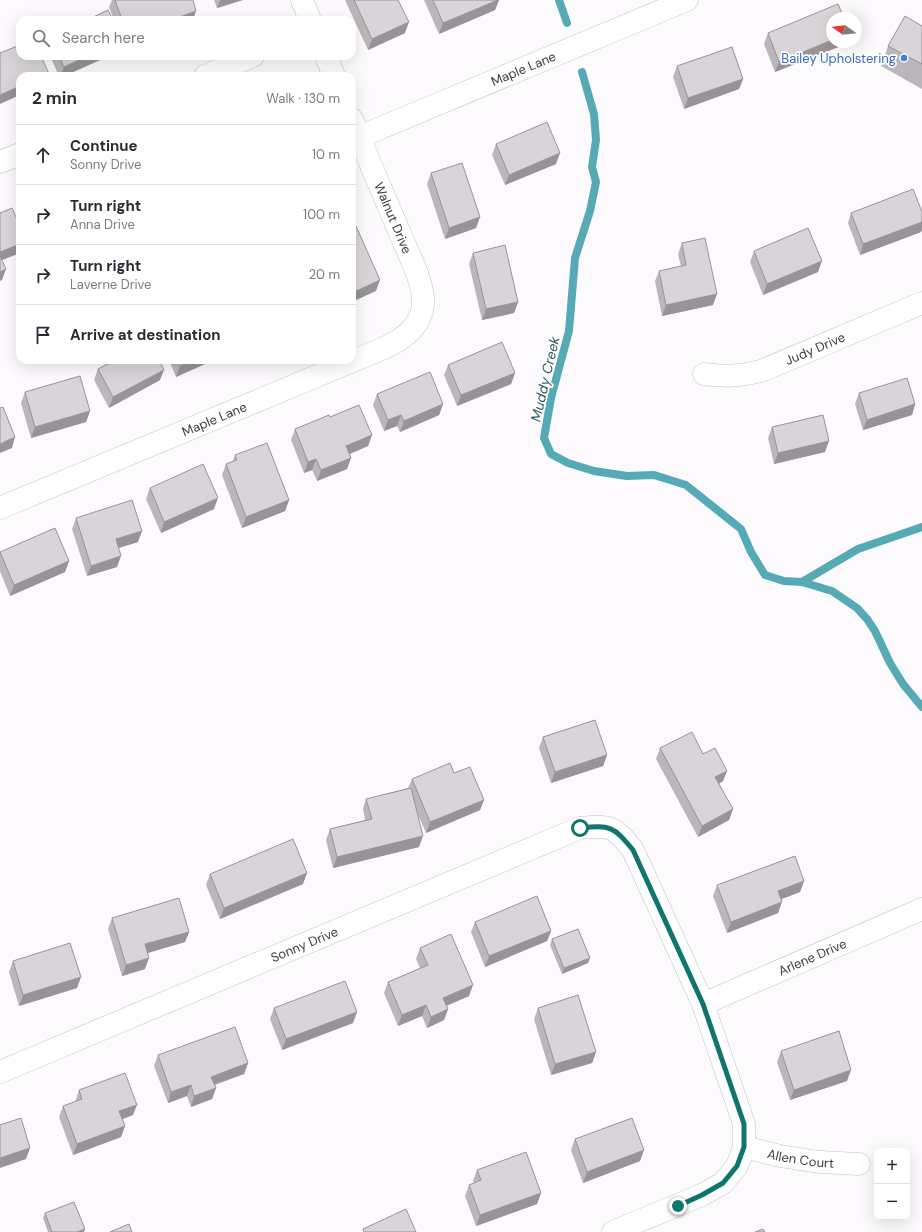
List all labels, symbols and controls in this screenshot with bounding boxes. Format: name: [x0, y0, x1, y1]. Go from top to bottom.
north arrow: [826, 12, 862, 48]
search box: [16, 16, 356, 60]
icon: search: [30, 27, 52, 49]
text: Search here: [62, 28, 145, 48]
street label: Maple Lane: [488, 47, 558, 89]
place label: Bailey Upholstering: [781, 50, 896, 67]
marker: Bailey Upholstering: [899, 53, 909, 63]
text: 2 min: [32, 87, 77, 109]
text: Walk · 130 m: [266, 90, 340, 107]
text: Continue: [70, 136, 138, 156]
icon: ahead: [32, 144, 54, 166]
text: 10 m: [312, 146, 340, 163]
text: Sonny Drive: [70, 156, 141, 173]
street label: Walnut Drive: [370, 180, 416, 256]
text: Turn right: [70, 196, 141, 216]
icon: right: [32, 204, 54, 226]
text: 100 m: [303, 206, 340, 223]
text: Anna Drive: [70, 216, 135, 233]
text: Turn right: [70, 256, 141, 276]
icon: right: [32, 264, 54, 286]
text: 20 m: [309, 266, 340, 283]
text: Laverne Drive: [70, 276, 151, 293]
icon: arrive: [32, 324, 54, 346]
text: Arrive at destination: [70, 325, 221, 345]
street label: Judy Drive: [782, 328, 848, 368]
water label: Muddy Creek: [526, 334, 564, 424]
street label: Maple Lane: [179, 398, 249, 440]
route start: [571, 819, 589, 837]
street label: Sonny Drive: [268, 922, 340, 966]
street label: Arlene Drive: [775, 934, 849, 979]
street label: Allen Court: [766, 1145, 834, 1171]
map controls: [874, 1148, 910, 1220]
button: +: [874, 1148, 910, 1184]
button: −: [874, 1184, 910, 1220]
route end: [669, 1197, 687, 1215]

